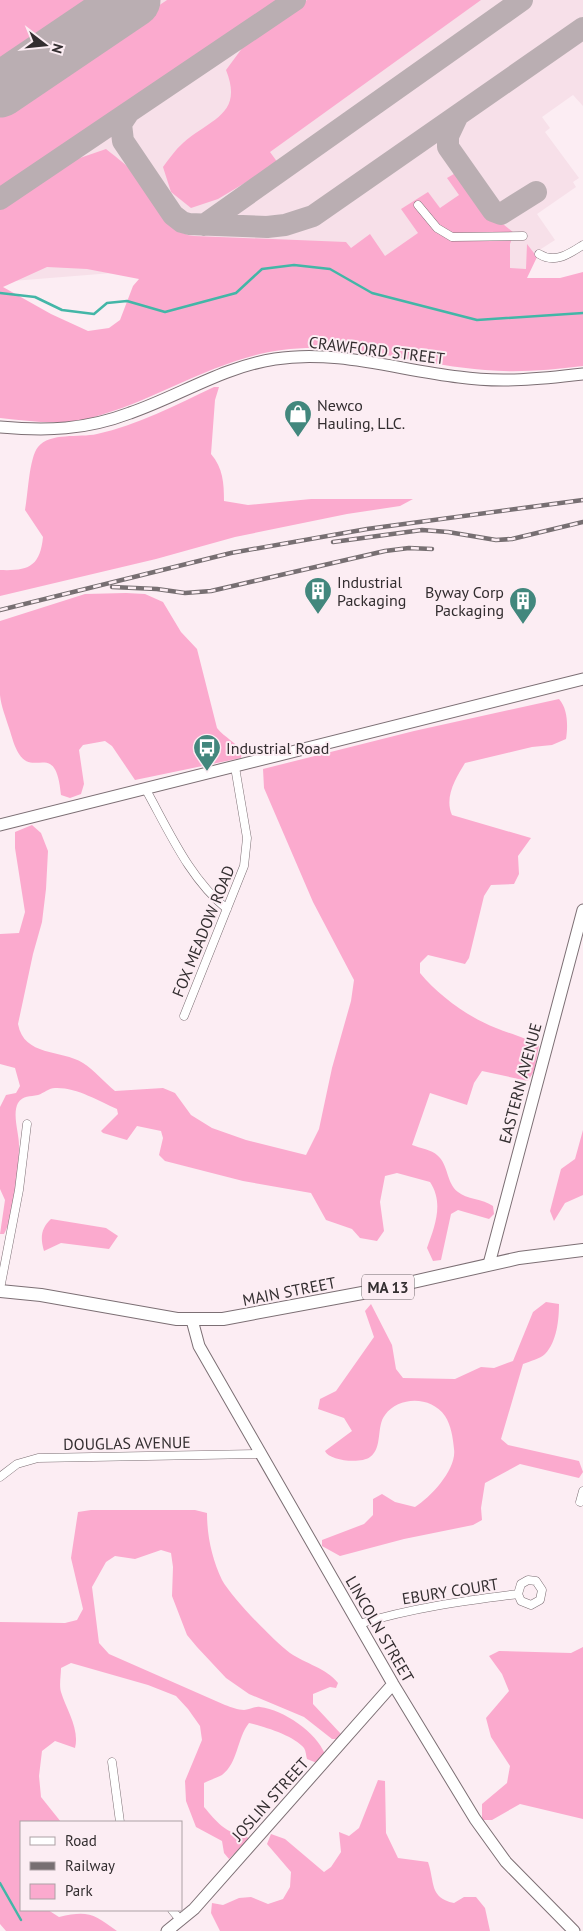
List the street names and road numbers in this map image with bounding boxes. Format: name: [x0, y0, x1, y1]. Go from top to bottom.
street label: CRAWFORD STREET: [308, 332, 446, 368]
street label: FOX MEADOW ROAD: [167, 862, 239, 1000]
street label: EASTERN AVENUE: [494, 1021, 546, 1145]
street label: MAIN STREET: [241, 1272, 337, 1310]
road number: MA 13: [362, 1274, 414, 1300]
street label: DOUGLAS AVENUE: [63, 1432, 191, 1454]
street label: LINCOLN STREET: [341, 1572, 419, 1686]
street label: EBURY COURT: [400, 1573, 500, 1608]
street label: JOSLIN STREET: [227, 1753, 313, 1845]

